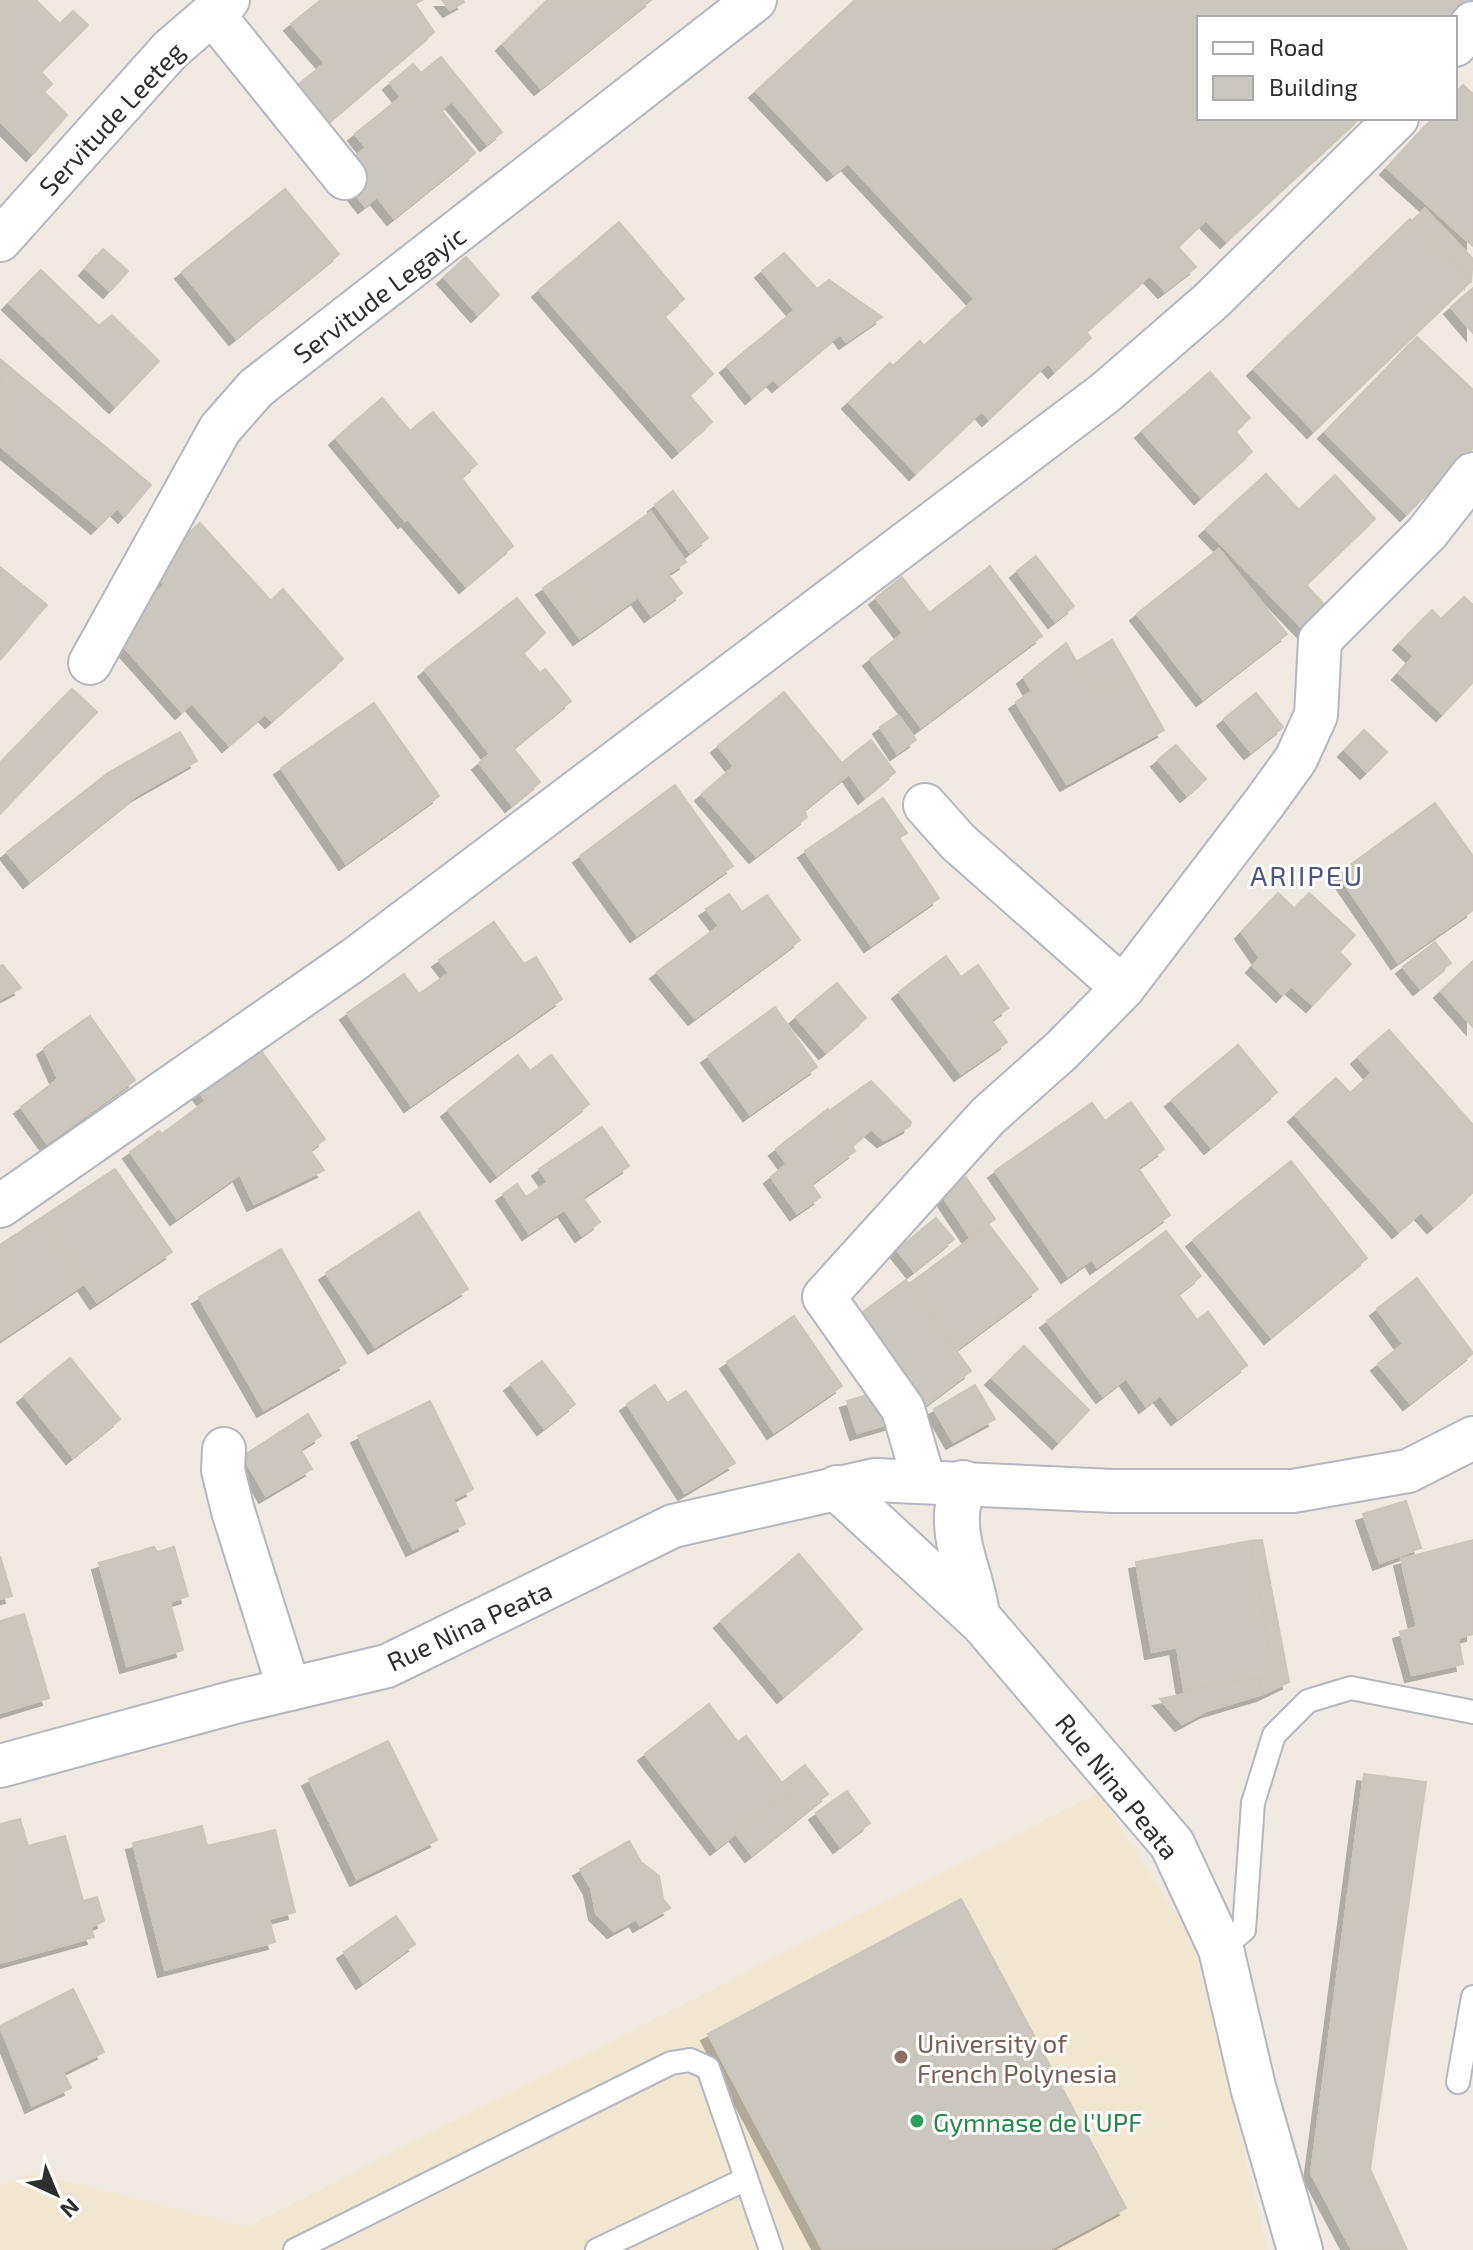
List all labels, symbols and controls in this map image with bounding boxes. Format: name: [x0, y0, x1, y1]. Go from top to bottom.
legend: [1197, 16, 1457, 120]
text: Road: [1269, 32, 1324, 61]
street label: Servitude Leeteg: [32, 35, 190, 201]
text: Building: [1269, 72, 1358, 101]
street label: Servitude Legayic: [287, 219, 471, 369]
district label: ARIIPEU: [1250, 858, 1364, 892]
street label: Rue Nina Peata: [382, 1573, 556, 1677]
street label: Rue Nina Peata: [1050, 1707, 1186, 1865]
place label: University of French Polynesia: [917, 2027, 1117, 2088]
marker: University of French Polynesia: [892, 2048, 910, 2066]
place label: Gymnase de l'UPF: [933, 2106, 1142, 2137]
marker: Gymnase de l'UPF: [908, 2112, 926, 2130]
north arrow: [16, 2154, 96, 2234]
text: N: [56, 2194, 85, 2224]

